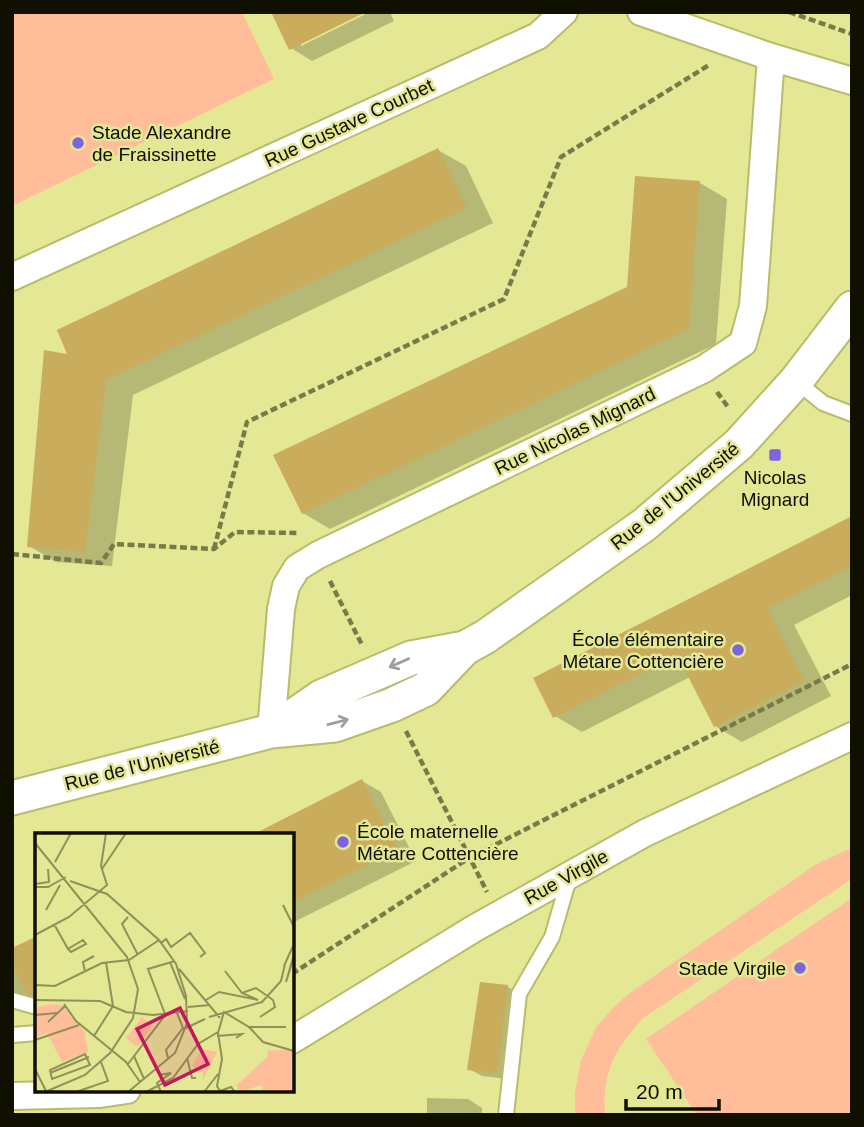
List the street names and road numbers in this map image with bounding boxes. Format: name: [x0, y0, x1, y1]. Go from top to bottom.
street label: Rue Gustave Courbet: [261, 74, 437, 171]
street label: Rue Nicolas Mignard: [491, 383, 659, 479]
street label: Rue de l'Université: [607, 438, 743, 554]
street label: Rue de l'Université: [62, 736, 222, 794]
street label: Rue Virgile: [520, 845, 612, 909]

